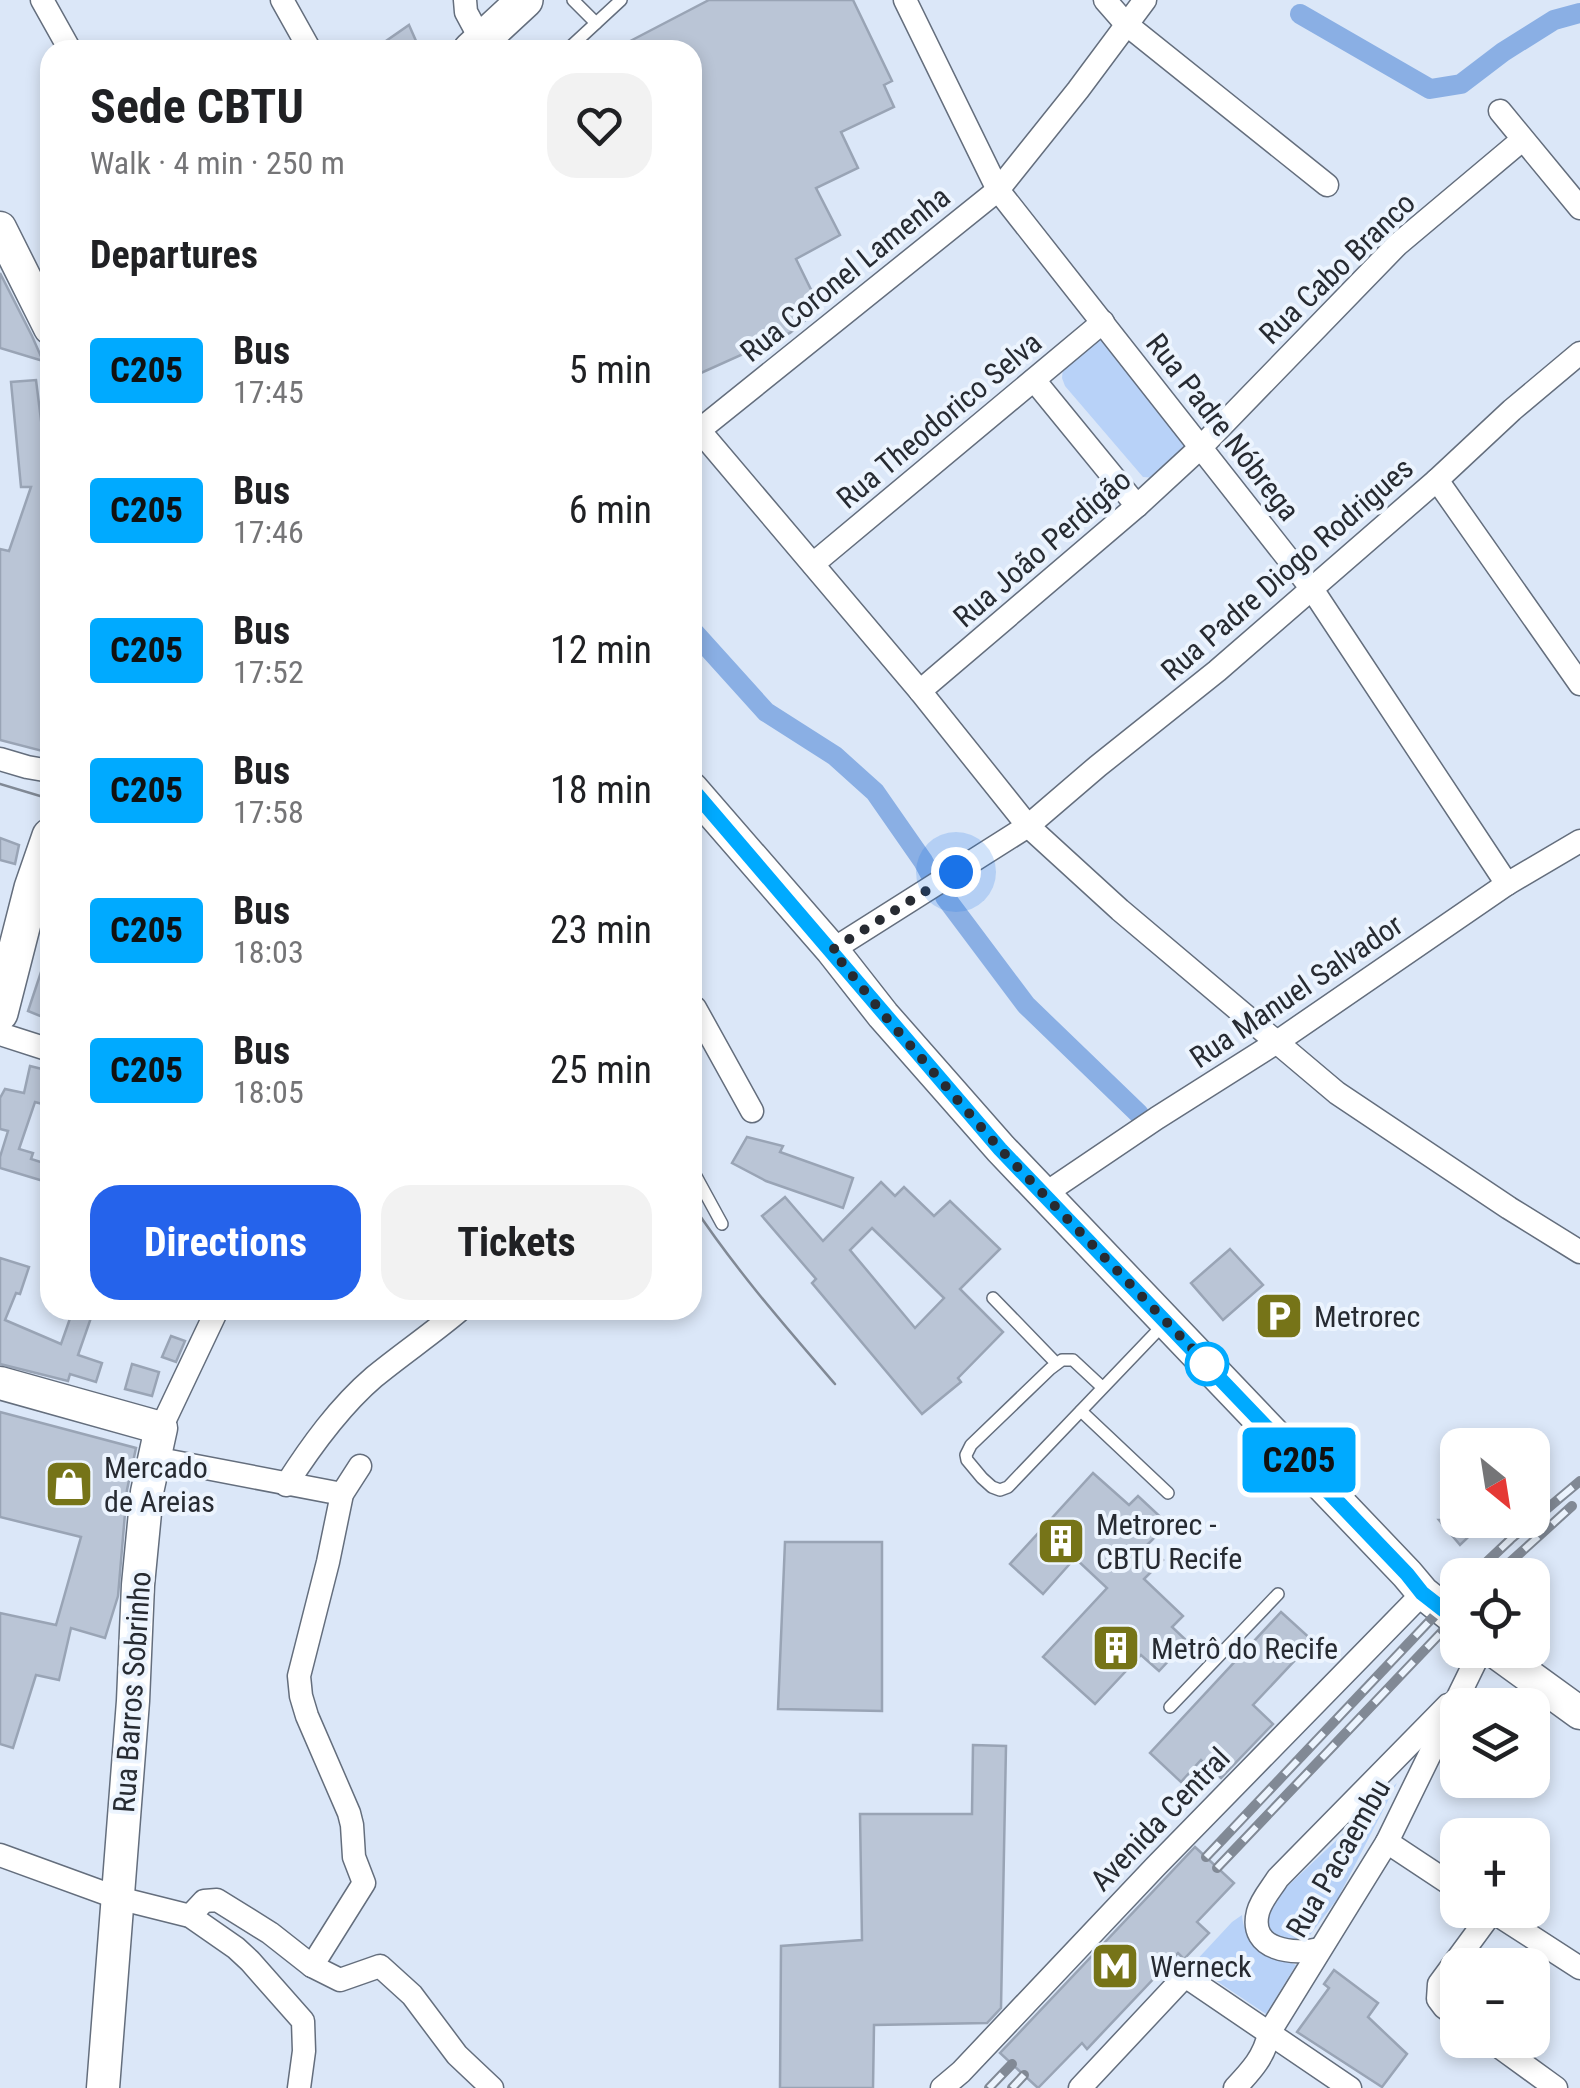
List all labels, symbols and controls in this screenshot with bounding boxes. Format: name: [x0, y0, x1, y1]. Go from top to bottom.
button: heart: [547, 73, 652, 178]
text: Sede CBTU: [90, 78, 304, 135]
text: Walk · 4 min · 250 m: [90, 144, 345, 182]
street label: Rua Coronel Lamenha: [733, 179, 957, 369]
street label: Rua Cabo Branco: [1252, 185, 1422, 351]
text: Departures: [90, 233, 258, 277]
street label: Rua Theodorico Selva: [830, 324, 1048, 516]
street label: Rua Padre Nóbrega: [1139, 326, 1307, 528]
text: Bus: [233, 329, 290, 373]
text: 5 min: [569, 348, 652, 392]
text: C205: [110, 350, 183, 391]
text: 17:45: [233, 373, 304, 411]
street label: Rua Padre Diogo Rodrigues: [1154, 450, 1420, 688]
street label: Rua João Perdigão: [946, 462, 1138, 634]
text: Bus: [233, 469, 290, 513]
text: 6 min: [569, 488, 652, 532]
text: C205: [110, 490, 183, 531]
text: 17:46: [233, 513, 304, 551]
text: Bus: [233, 609, 290, 653]
text: 12 min: [550, 628, 652, 672]
text: C205: [110, 630, 183, 671]
text: 17:52: [233, 653, 304, 691]
text: Bus: [233, 749, 290, 793]
text: 18 min: [550, 768, 652, 812]
text: C205: [110, 770, 183, 811]
text: 17:58: [233, 793, 304, 831]
your location: [931, 847, 981, 897]
text: Bus: [233, 889, 290, 933]
street label: Rua Manuel Salvador: [1183, 907, 1409, 1075]
text: 23 min: [550, 908, 652, 952]
text: C205: [110, 910, 183, 951]
text: 18:03: [233, 933, 304, 971]
text: Bus: [233, 1029, 290, 1073]
text: 25 min: [550, 1048, 652, 1092]
text: C205: [110, 1050, 183, 1091]
text: 18:05: [233, 1073, 304, 1111]
button: Directions: [90, 1185, 361, 1300]
button: Tickets: [381, 1185, 652, 1300]
parking icon: Metrorec: [1253, 1290, 1305, 1342]
place label: Metrorec: [1314, 1299, 1420, 1334]
unlabelled marker: [1186, 1343, 1228, 1385]
line badge: C205: [1229, 1428, 1369, 1492]
north arrow: [1440, 1428, 1550, 1538]
map controls: [1440, 1428, 1550, 2058]
text: C205: [1262, 1440, 1336, 1481]
place label: Mercado de Areias: [104, 1450, 215, 1519]
shop icon: Mercado de Areias: [43, 1458, 95, 1510]
place label: Metrorec - CBTU Recife: [1096, 1507, 1242, 1576]
building icon: Metrorec - CBTU Recife: [1035, 1515, 1087, 1567]
button: locate: [1440, 1558, 1550, 1668]
street label: Rua Barros Sobrinho: [106, 1570, 158, 1814]
building icon: Metrô do Recife: [1090, 1622, 1142, 1674]
place label: Metrô do Recife: [1151, 1631, 1338, 1666]
button: layers: [1440, 1688, 1550, 1798]
street label: Avenida Central: [1083, 1740, 1237, 1898]
street label: Rua Pacaembu: [1279, 1773, 1397, 1943]
button: +: [1440, 1818, 1550, 1928]
metro station icon: Werneck: [1089, 1940, 1141, 1992]
button: −: [1440, 1948, 1550, 2058]
place label: Werneck: [1150, 1949, 1252, 1984]

